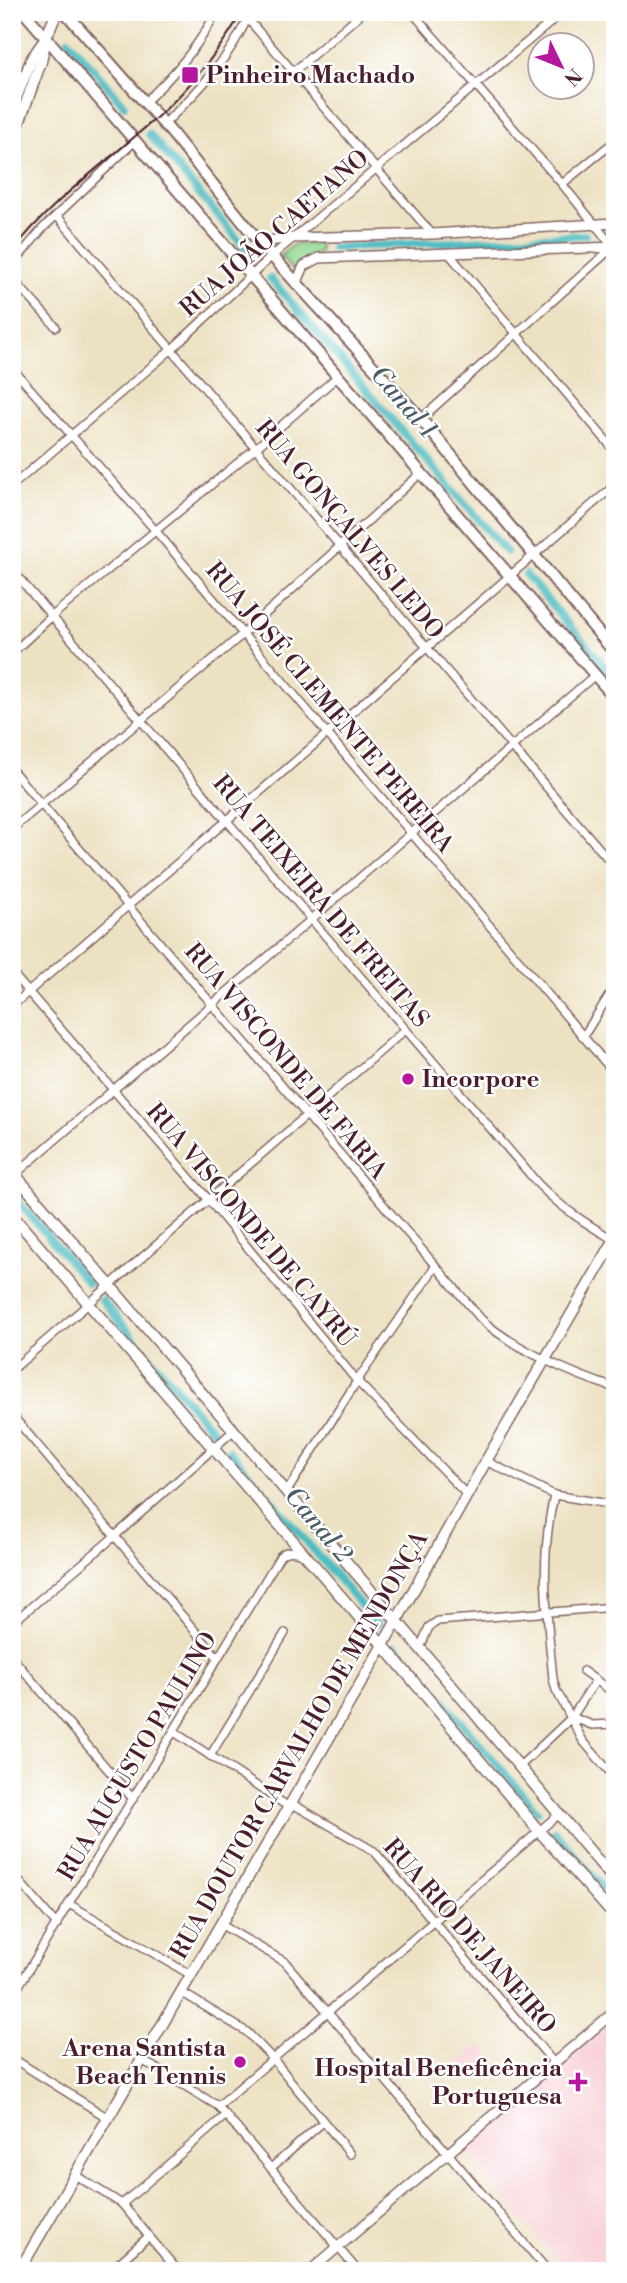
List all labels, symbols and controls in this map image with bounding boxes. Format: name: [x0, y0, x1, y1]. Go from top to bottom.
north arrow: [526, 32, 596, 102]
place label: Pinheiro Machado: [206, 61, 415, 91]
text: N: [559, 63, 587, 91]
marker: Pinheiro Machado: [180, 65, 200, 85]
street label: RUA JOÃO CAETANO: [173, 143, 375, 324]
water label: Canal 1: [363, 359, 443, 445]
street label: RUA GONÇALVES LEDO: [249, 414, 450, 646]
street label: RUA JOSÉ CLEMENTE PEREIRA: [199, 556, 461, 860]
street label: RUA TEIXEIRA DE FREITAS: [206, 769, 435, 1034]
street label: RUA VISCONDE DE FARIA: [177, 937, 393, 1186]
place label: Incorpore: [422, 1065, 539, 1095]
marker: Incorpore: [400, 1071, 416, 1087]
street label: RUA VISCONDE DE CAYRÚ: [139, 1096, 363, 1354]
water label: Canal 2: [277, 1480, 360, 1570]
street label: RUA DOUTOR CARVALHO DE MENDONÇA: [165, 1526, 435, 1965]
street label: RUA AUGUSTO PAULINO: [52, 1627, 224, 1886]
street label: RUA RIO DE JANEIRO: [376, 1833, 562, 2041]
place label: Arena Santista Beach Tennis: [61, 2034, 227, 2092]
marker: Arena Santista Beach Tennis: [232, 2054, 248, 2070]
place label: Hospital Beneficência Portuguesa: [314, 2054, 563, 2112]
marker: Hospital Beneficência Portuguesa: [568, 2072, 588, 2092]

